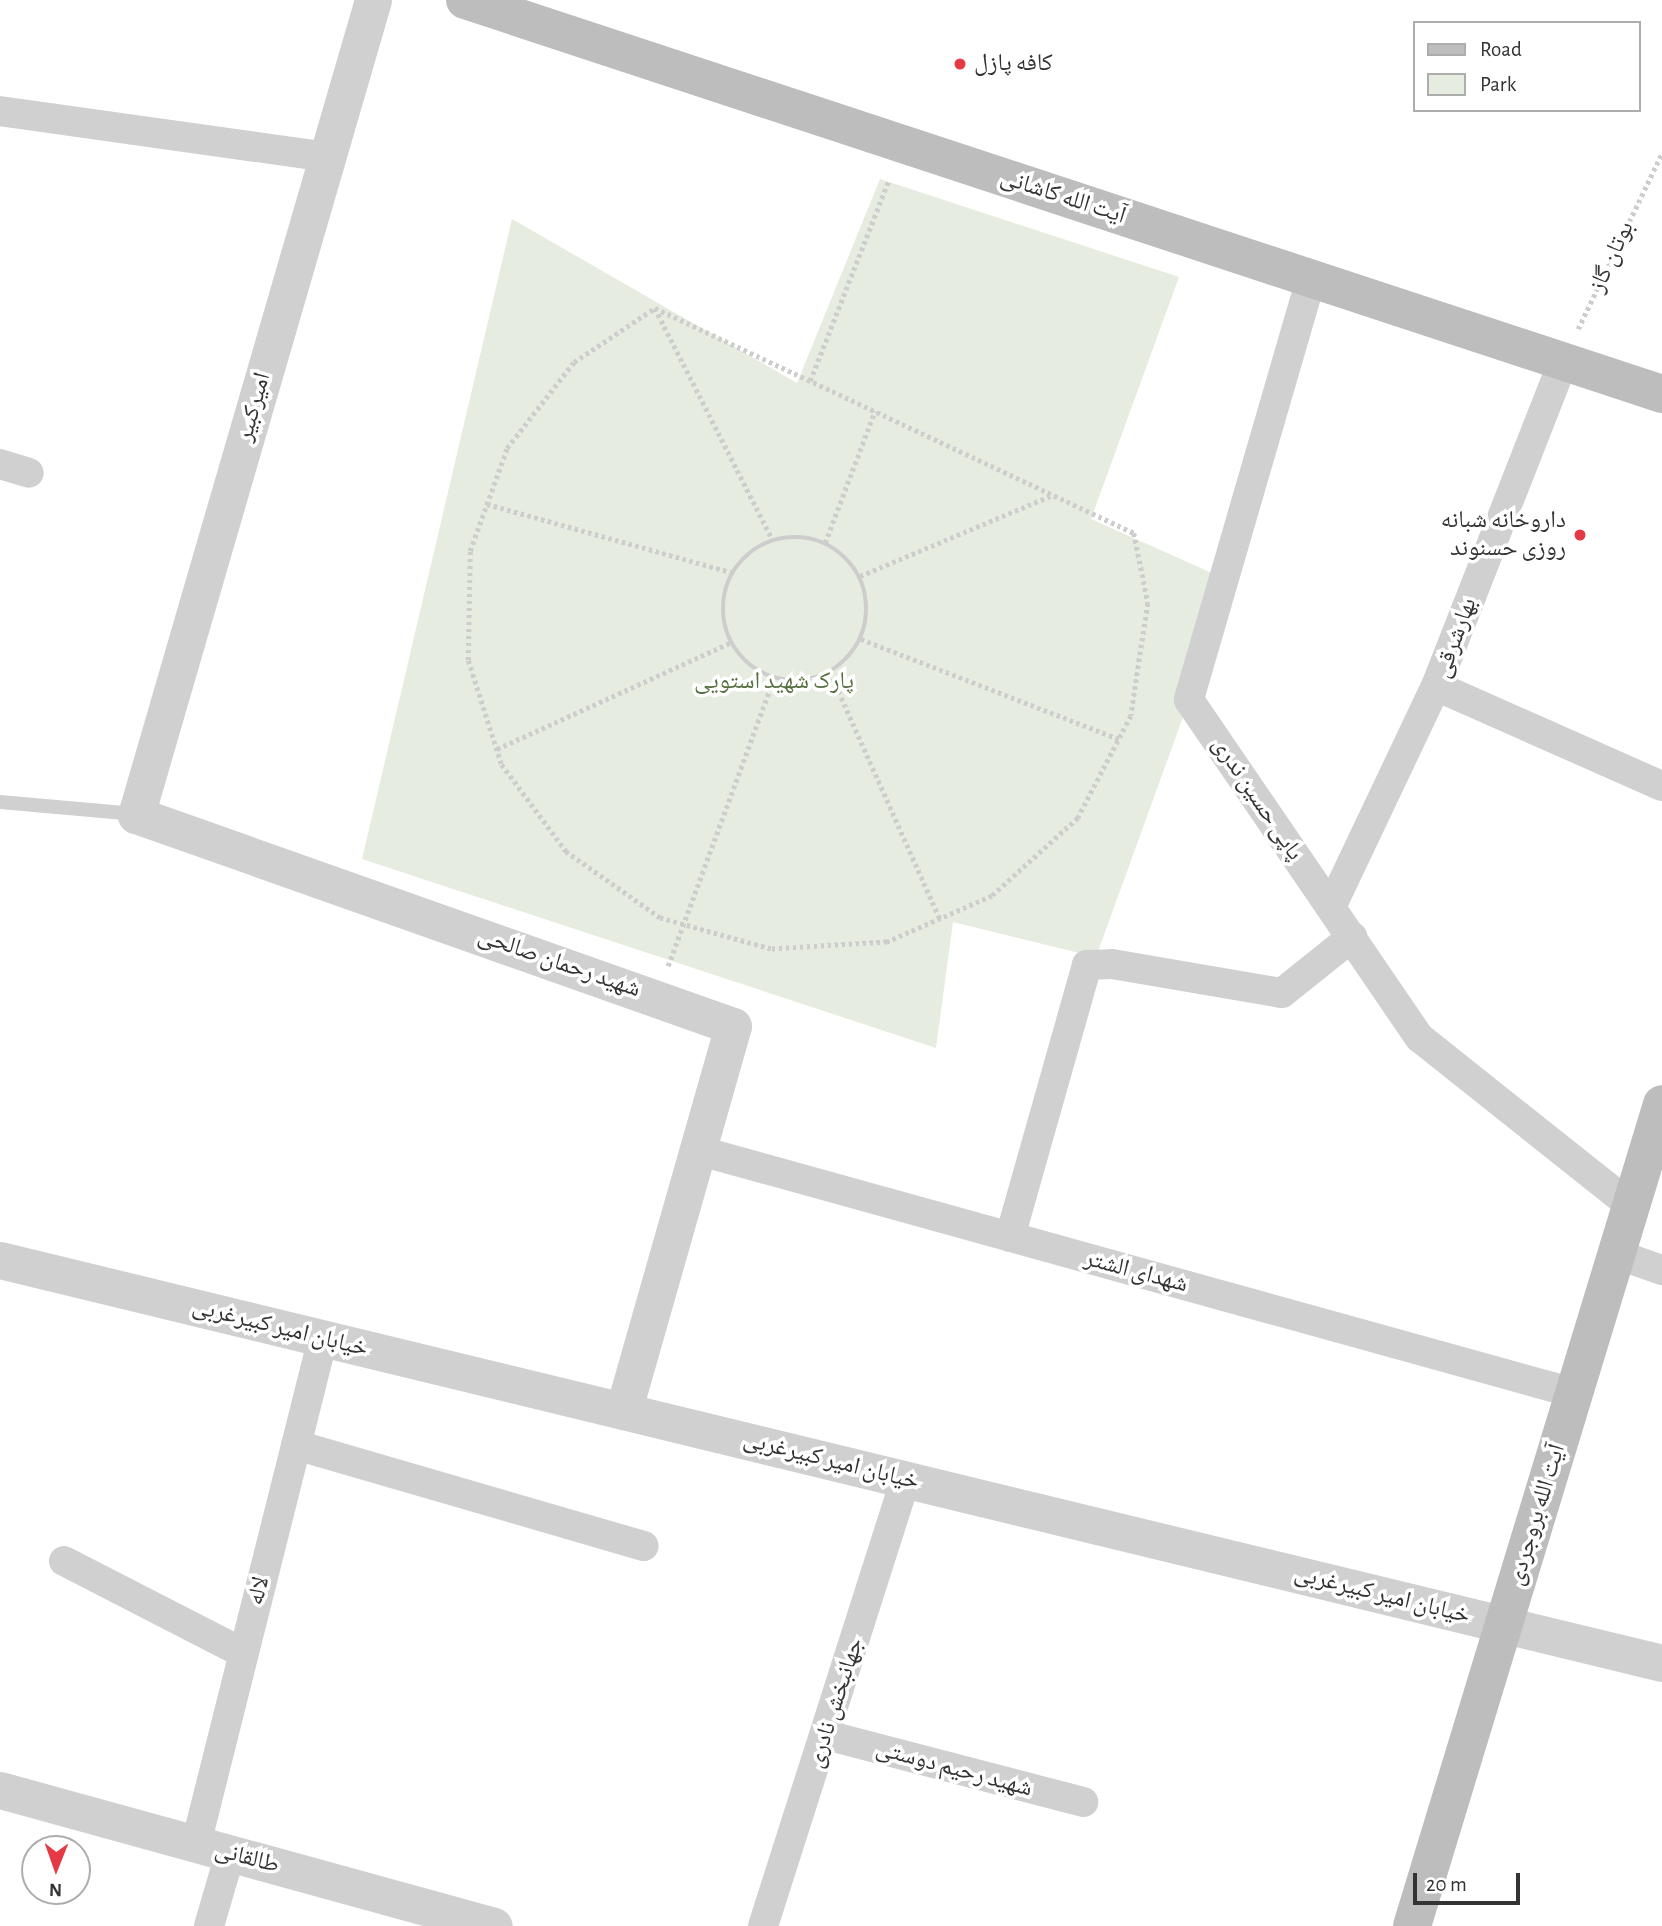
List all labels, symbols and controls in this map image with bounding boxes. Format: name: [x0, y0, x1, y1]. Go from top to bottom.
legend: [1414, 21, 1641, 112]
text: Road: [1480, 39, 1522, 60]
place label: کافه پازل: [974, 50, 1053, 78]
marker: کافه پازل: [952, 56, 968, 72]
text: Park: [1480, 74, 1516, 95]
street label: آیت الله کاشانی: [997, 163, 1129, 231]
street label: بوتان گاز: [1583, 217, 1641, 297]
street label: امیرکبیر: [230, 369, 278, 445]
place label: داروخانه شبانه روزی حسنوند: [1441, 507, 1566, 563]
marker: داروخانه شبانه روزی حسنوند: [1572, 527, 1588, 543]
street label: بهارشرقی: [1428, 594, 1484, 682]
park label: پارک شهید استویی: [694, 668, 854, 696]
street label: پاپی حسین ندری: [1205, 732, 1309, 866]
street label: شهید رحمان صالحی: [474, 922, 644, 1004]
street label: شهدای الشتر: [1081, 1244, 1191, 1300]
street label: خیابان امیر کبیرغربی: [189, 1292, 371, 1364]
street label: خیابان امیر کبیرغربی: [740, 1425, 922, 1497]
street label: آیت الله بروجردی: [1502, 1441, 1572, 1589]
street label: خیابان امیر کبیرغربی: [1291, 1559, 1473, 1631]
street label: لاله: [242, 1574, 276, 1608]
street label: جهانبخش نادری: [801, 1634, 871, 1772]
street label: شهید رحیم دوستی: [873, 1734, 1035, 1804]
north arrow: [21, 1835, 91, 1905]
street label: طالقانی: [212, 1836, 282, 1880]
scale bar: [1417, 1860, 1524, 1904]
text: 20 m: [1426, 1874, 1467, 1895]
text: N: [49, 1880, 62, 1899]

